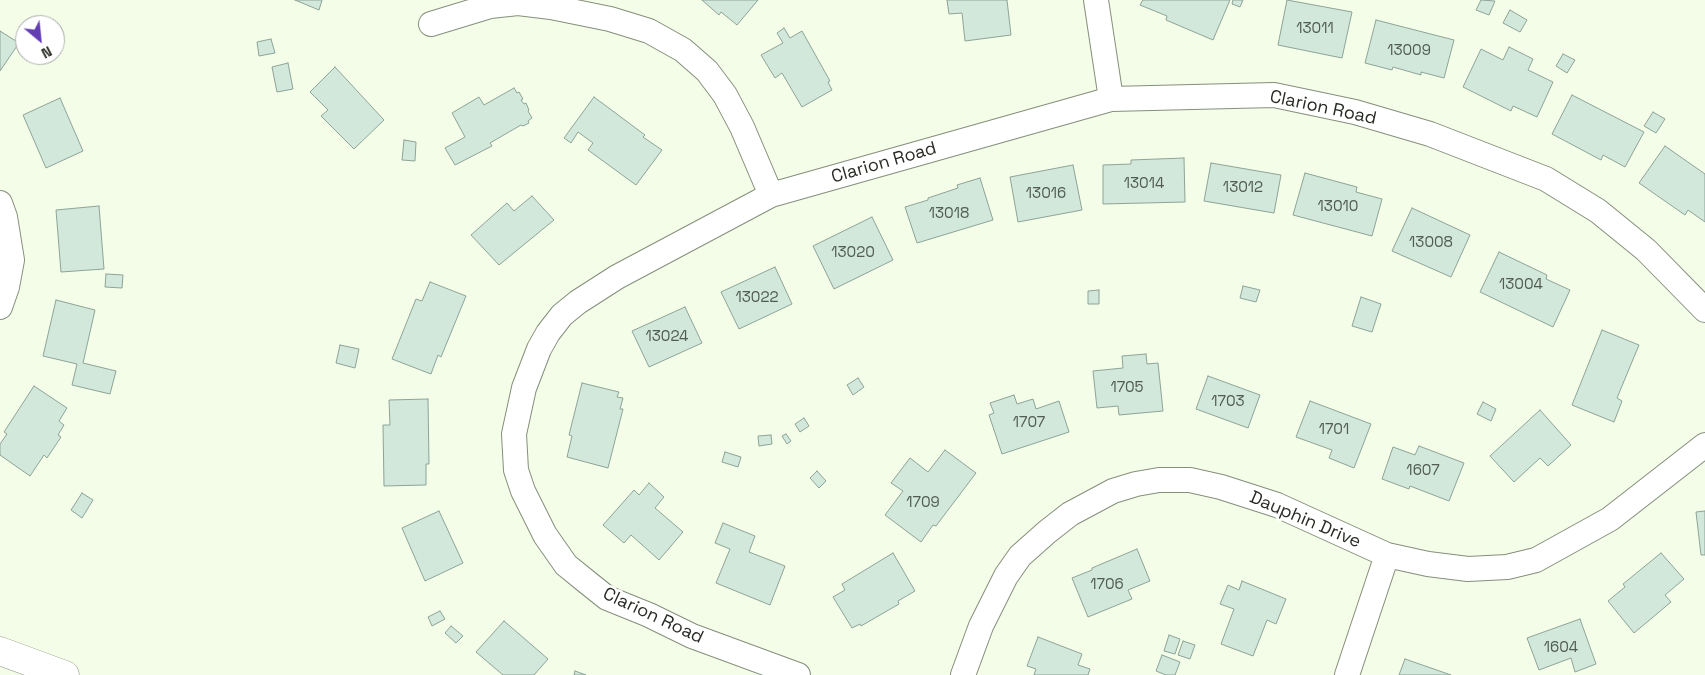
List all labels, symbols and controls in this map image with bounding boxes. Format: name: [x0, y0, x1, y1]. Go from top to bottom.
north arrow: [15, 15, 65, 65]
house number: 13011: [1296, 20, 1334, 38]
text: N: [38, 42, 55, 63]
house number: 13009: [1387, 42, 1431, 60]
street label: Clarion Road: [1268, 86, 1378, 130]
street label: Clarion Road: [829, 138, 939, 188]
house number: 13014: [1124, 175, 1164, 193]
house number: 13012: [1223, 179, 1263, 197]
house number: 13016: [1026, 185, 1066, 203]
house number: 13010: [1318, 198, 1358, 216]
house number: 13018: [929, 205, 969, 223]
house number: 13008: [1409, 234, 1453, 252]
house number: 13020: [831, 244, 875, 262]
house number: 13004: [1499, 276, 1543, 294]
house number: 13022: [735, 289, 779, 307]
house number: 13024: [646, 328, 688, 346]
house number: 1705: [1110, 379, 1144, 397]
house number: 1703: [1211, 393, 1245, 411]
house number: 1707: [1013, 414, 1045, 432]
house number: 1701: [1319, 421, 1349, 439]
house number: 1607: [1406, 462, 1440, 480]
street label: Dauphin Drive: [1246, 487, 1364, 553]
house number: 1709: [906, 494, 940, 512]
house number: 1706: [1090, 576, 1124, 594]
street label: Clarion Road: [599, 583, 707, 649]
house number: 1604: [1544, 639, 1578, 657]

